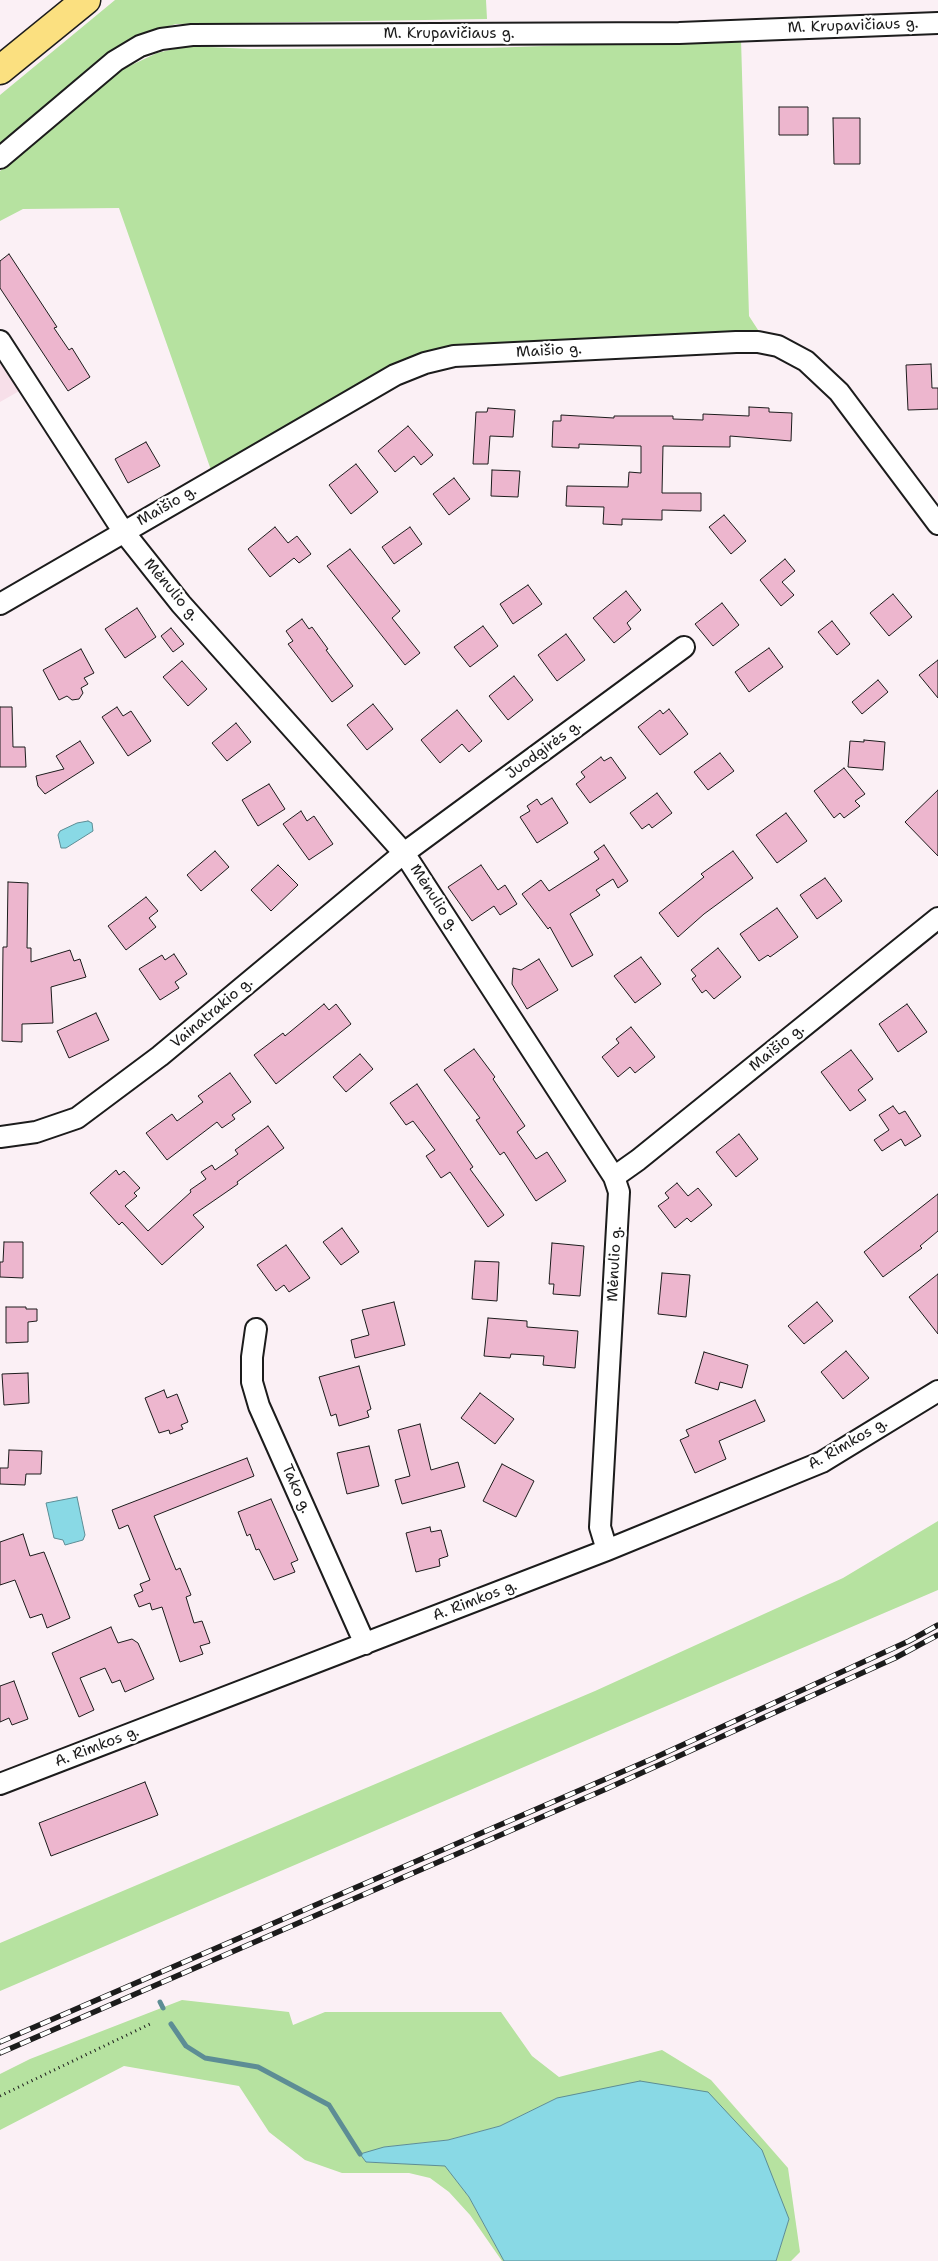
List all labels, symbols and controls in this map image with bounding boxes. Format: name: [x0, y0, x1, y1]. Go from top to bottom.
street label: M. Krupavičiaus g.: [787, 15, 919, 37]
street label: M. Krupavičiaus g.: [383, 25, 515, 43]
street label: Maišio g.: [516, 340, 582, 362]
street label: Maišio g.: [134, 482, 200, 530]
street label: Mėnulio g.: [140, 555, 202, 625]
street label: Juodgirės g.: [503, 717, 585, 783]
street label: Mėnulio g.: [406, 861, 462, 935]
street label: Vainatrakio g.: [167, 973, 257, 1053]
street label: Maišio g.: [746, 1020, 808, 1076]
street label: Mėnulio g.: [604, 1226, 626, 1302]
street label: A. Rimkos g.: [805, 1414, 891, 1474]
street label: Tako g.: [277, 1462, 315, 1516]
street label: A. Rimkos g.: [430, 1577, 520, 1625]
street label: A. Rimkos g.: [52, 1723, 142, 1771]

